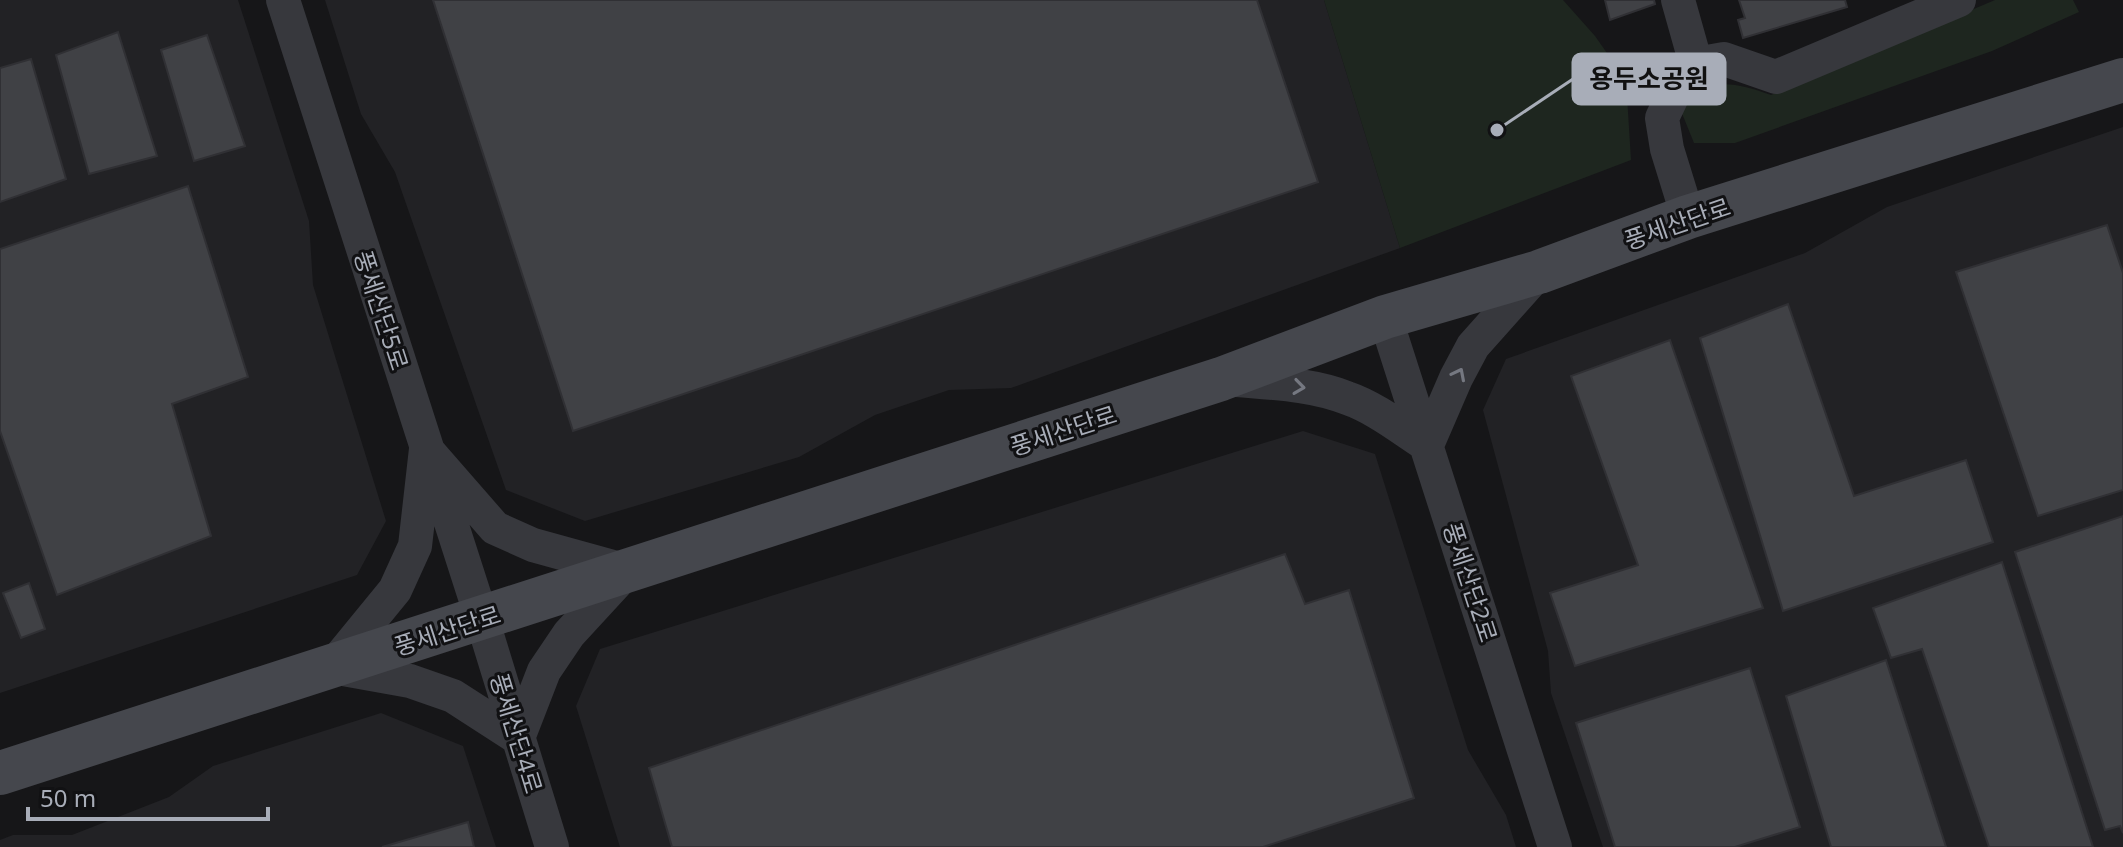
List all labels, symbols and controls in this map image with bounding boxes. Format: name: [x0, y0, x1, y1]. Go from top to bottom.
callout: 용두소공원: [1573, 54, 1725, 104]
text: 용두소공원: [1589, 60, 1709, 96]
street label: 풍세산단로: [1619, 189, 1735, 257]
street label: 풍세산단5로: [347, 246, 417, 374]
one-way arrow: [1449, 367, 1464, 382]
one-way arrow: [1292, 378, 1306, 395]
street label: 풍세산단로: [1005, 397, 1121, 463]
street label: 풍세산단2로: [1436, 518, 1506, 646]
street label: 풍세산단로: [389, 597, 505, 663]
street label: 풍세산단4로: [483, 669, 551, 797]
scale bar: [28, 771, 268, 821]
text: 50 m: [40, 781, 96, 814]

